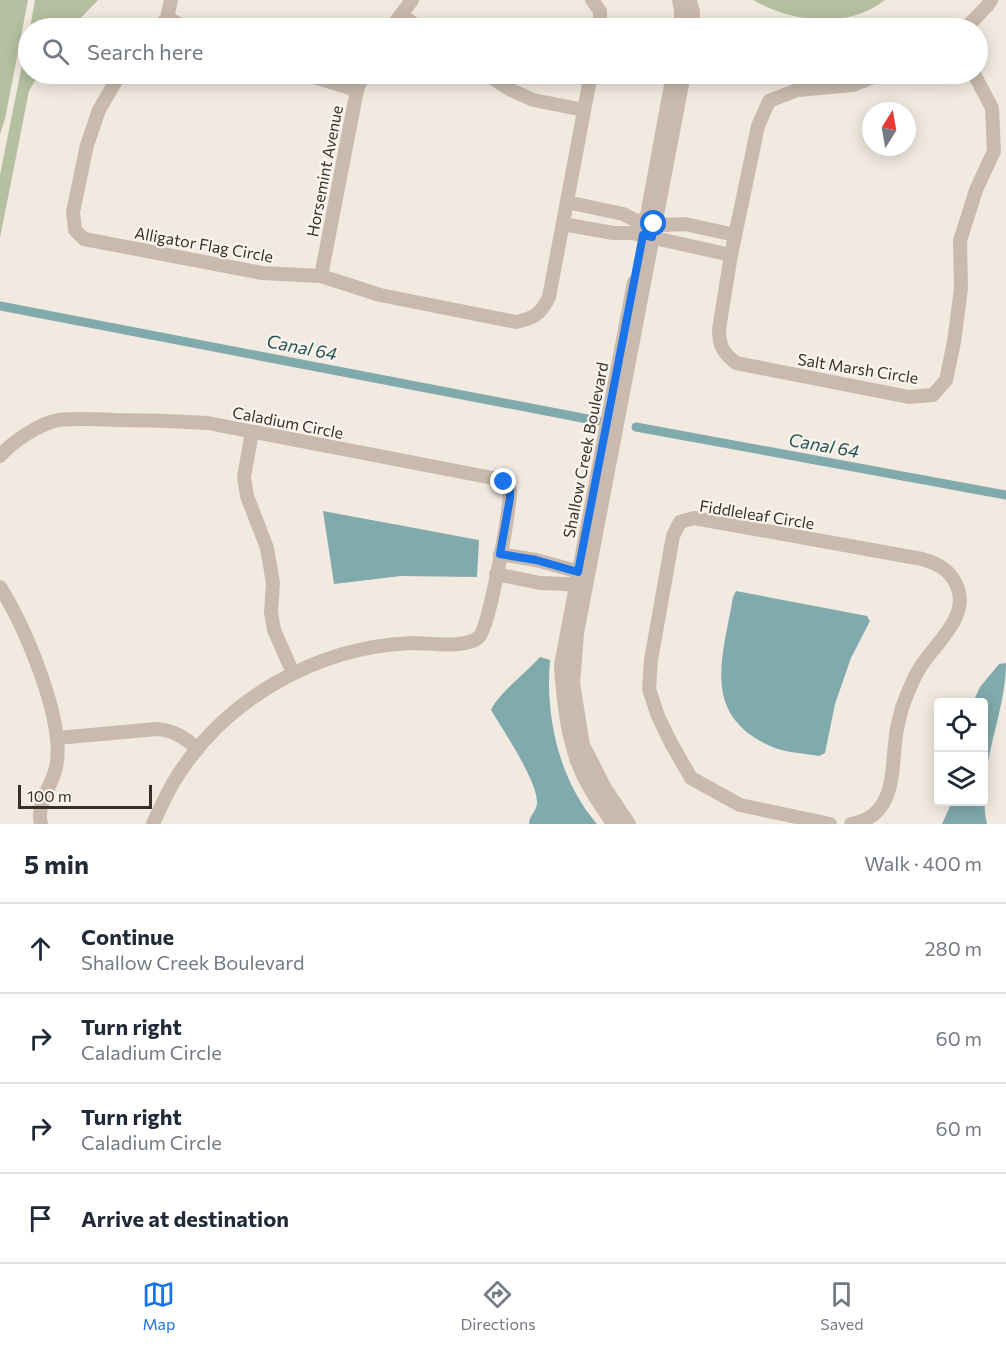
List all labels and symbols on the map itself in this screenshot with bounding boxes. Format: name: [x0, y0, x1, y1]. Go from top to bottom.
north arrow: [862, 102, 916, 156]
street label: Horsemint Avenue: [302, 104, 346, 238]
route start: [640, 210, 666, 236]
street label: Alligator Flag Circle: [133, 222, 275, 266]
water label: Canal 64: [265, 329, 339, 365]
street label: Salt Marsh Circle: [796, 349, 920, 387]
street label: Shallow Creek Boulevard: [559, 360, 611, 540]
street label: Caladium Circle: [231, 402, 345, 442]
water label: Canal 64: [787, 428, 861, 462]
route end: [490, 468, 516, 494]
street label: Fiddleleaf Circle: [698, 496, 816, 532]
scale bar: [18, 782, 152, 810]

